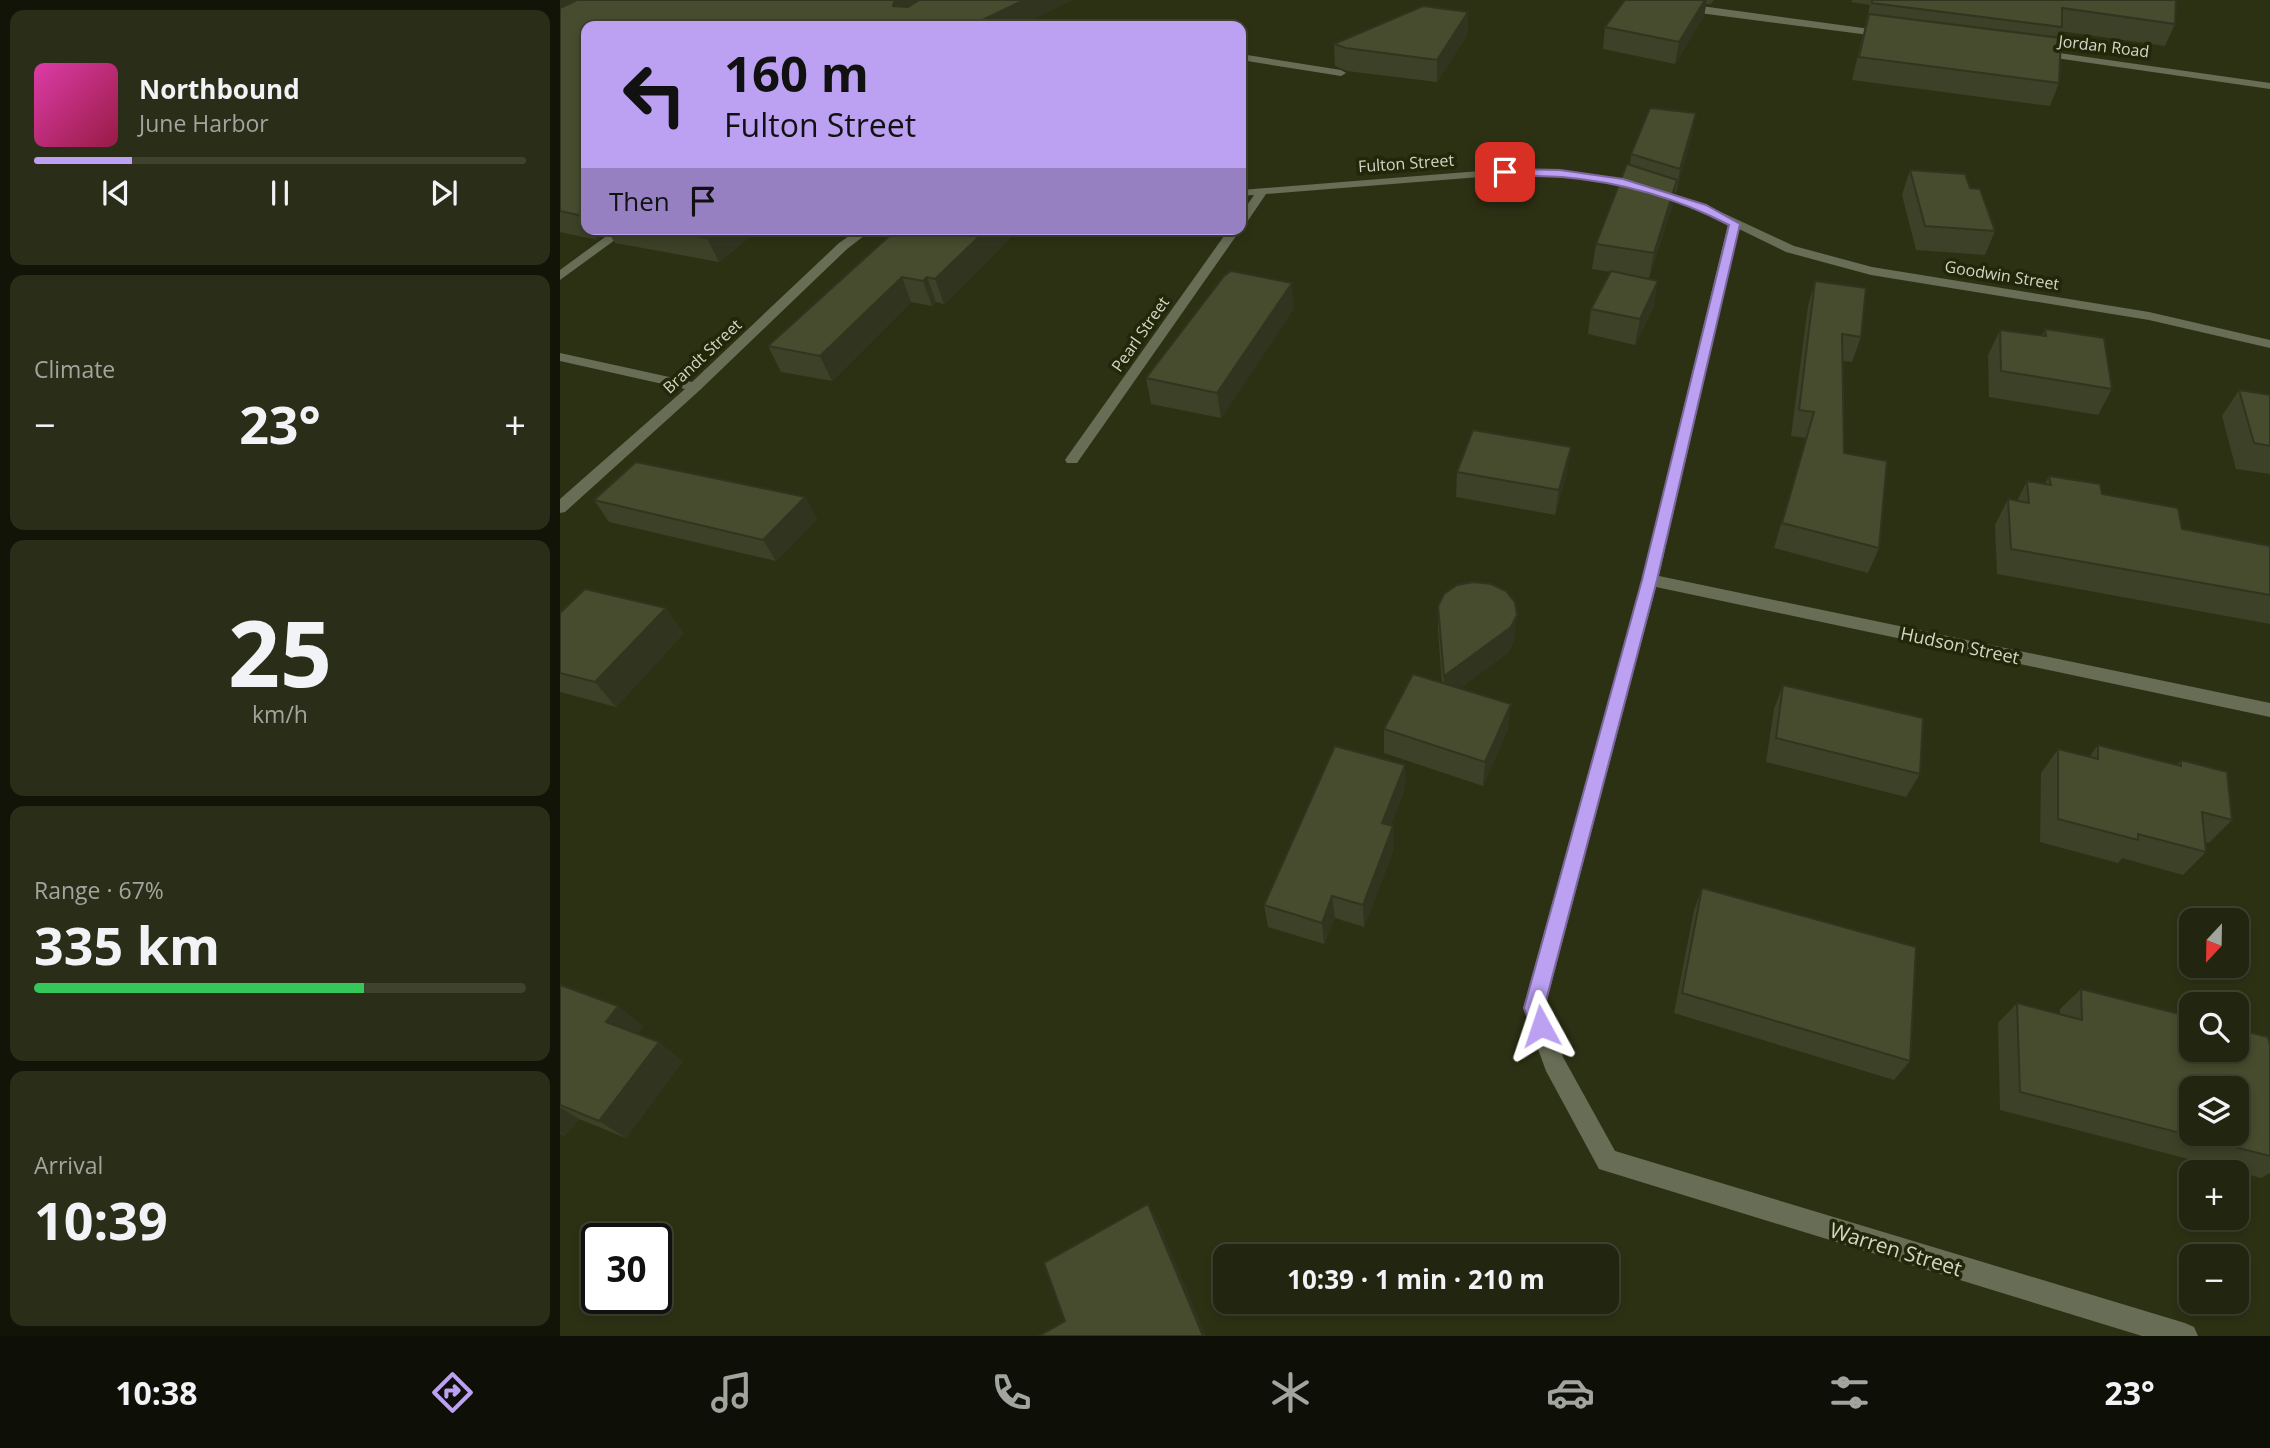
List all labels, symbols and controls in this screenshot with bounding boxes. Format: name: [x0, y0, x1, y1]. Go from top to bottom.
street label: Jordan Road: [2055, 29, 2151, 62]
text: 160 m: [724, 40, 869, 106]
icon: left: [609, 49, 700, 140]
text: Northbound: [139, 71, 300, 107]
text: Fulton Street: [724, 103, 916, 146]
text: June Harbor: [139, 107, 269, 139]
pin: [1475, 142, 1535, 202]
street label: Fulton Street: [1357, 149, 1455, 177]
icon: arrive: [1486, 153, 1524, 191]
icon: previous: [97, 174, 135, 212]
icon: pause: [261, 174, 299, 212]
icon: next: [425, 174, 463, 212]
icon: arrive: [684, 182, 722, 220]
text: Then: [609, 183, 670, 219]
street label: Goodwin Street: [1943, 255, 2061, 295]
street label: Pearl Street: [1106, 292, 1174, 376]
street label: Brandt Street: [658, 314, 746, 398]
text: Climate: [34, 353, 115, 385]
text: 23°: [239, 388, 321, 459]
text: −: [34, 398, 56, 450]
text: +: [504, 398, 526, 450]
text: 25: [228, 590, 332, 714]
street label: Hudson Street: [1898, 621, 2022, 669]
text: km/h: [252, 698, 308, 730]
text: Range · 67%: [34, 874, 164, 906]
north arrow: [2179, 908, 2249, 978]
map controls: [2179, 908, 2249, 1314]
text: 335 km: [34, 909, 220, 980]
position arrow: [1504, 989, 1578, 1063]
button: search: [2179, 992, 2249, 1062]
button: layers: [2179, 1076, 2249, 1146]
text: Arrival: [34, 1149, 103, 1181]
button: +: [2179, 1160, 2249, 1230]
text: 10:39: [34, 1184, 168, 1255]
street label: Warren Street: [1826, 1216, 1966, 1282]
speed limit sign: 30: [581, 1223, 672, 1314]
button: −: [2179, 1244, 2249, 1314]
text: 10:39 · 1 min · 210 m: [1287, 1261, 1545, 1297]
icon: directions: [428, 1368, 477, 1417]
icon: music: [707, 1368, 756, 1417]
icon: phone: [987, 1368, 1036, 1417]
icon: climate: [1266, 1368, 1315, 1417]
icon: car: [1546, 1368, 1595, 1417]
icon: filters: [1825, 1368, 1874, 1417]
text: 10:38: [115, 1371, 198, 1414]
text: 23°: [2104, 1371, 2155, 1414]

